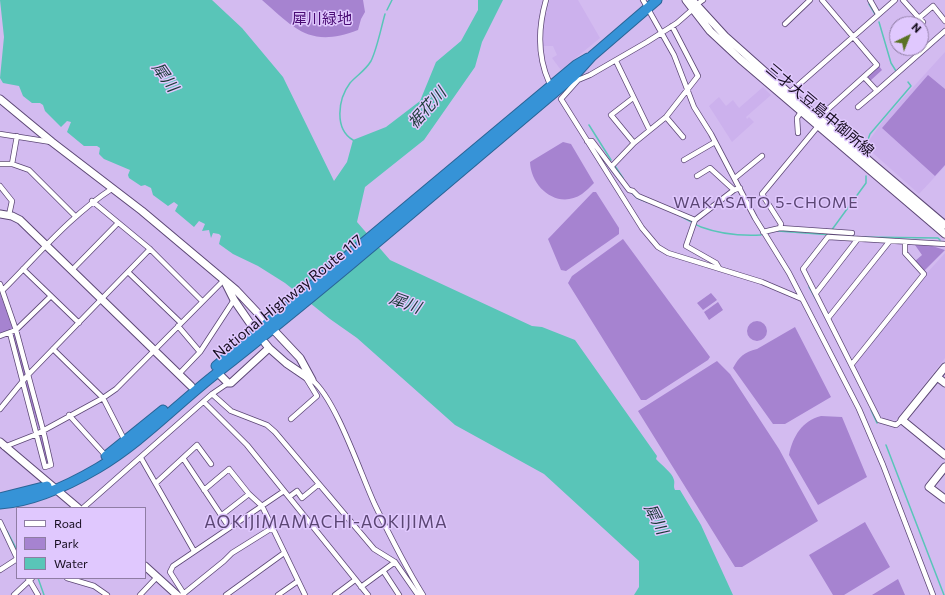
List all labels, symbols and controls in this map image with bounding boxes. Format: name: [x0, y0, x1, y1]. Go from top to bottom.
park label: 犀川緑地: [292, 10, 352, 28]
north arrow: [889, 16, 929, 56]
text: N: [909, 20, 924, 35]
water label: 犀川: [148, 58, 182, 96]
street label: 三才大豆島中御所線: [763, 60, 877, 160]
water label: 裾花川: [404, 84, 450, 132]
district label: WAKASATO 5-CHOME: [673, 193, 859, 213]
street label: National Highway Route 117: [209, 231, 367, 363]
water label: 犀川: [387, 289, 423, 317]
water label: 犀川: [640, 500, 672, 538]
legend: [16, 507, 146, 579]
district label: AOKIJIMAMACHI-AOKIJIMA: [204, 512, 448, 532]
text: Road: [54, 516, 82, 530]
text: Park: [54, 536, 79, 550]
text: Water: [54, 556, 88, 570]

